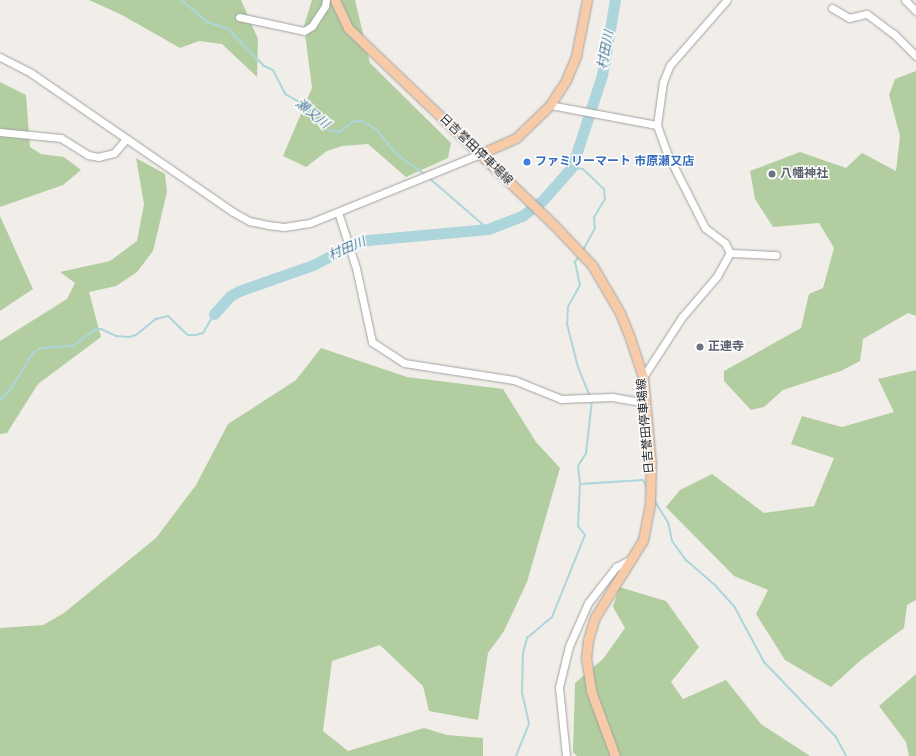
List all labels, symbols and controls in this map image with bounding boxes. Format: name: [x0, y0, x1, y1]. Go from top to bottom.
water label: 村田川: [595, 29, 617, 71]
water label: 瀬又川: [292, 96, 332, 132]
street label: 日吉誉田停車場線: [436, 111, 516, 189]
place label: ファミリーマート 市原瀬又店: [535, 155, 694, 169]
marker: ファミリーマート 市原瀬又店: [522, 157, 532, 167]
place label: 八幡神社: [780, 167, 828, 181]
marker: 八幡神社: [767, 169, 777, 179]
water label: 村田川: [326, 234, 368, 264]
place label: 正連寺: [708, 340, 744, 354]
marker: 正連寺: [695, 342, 705, 352]
street label: 日吉誉田停車場線: [635, 378, 657, 474]

